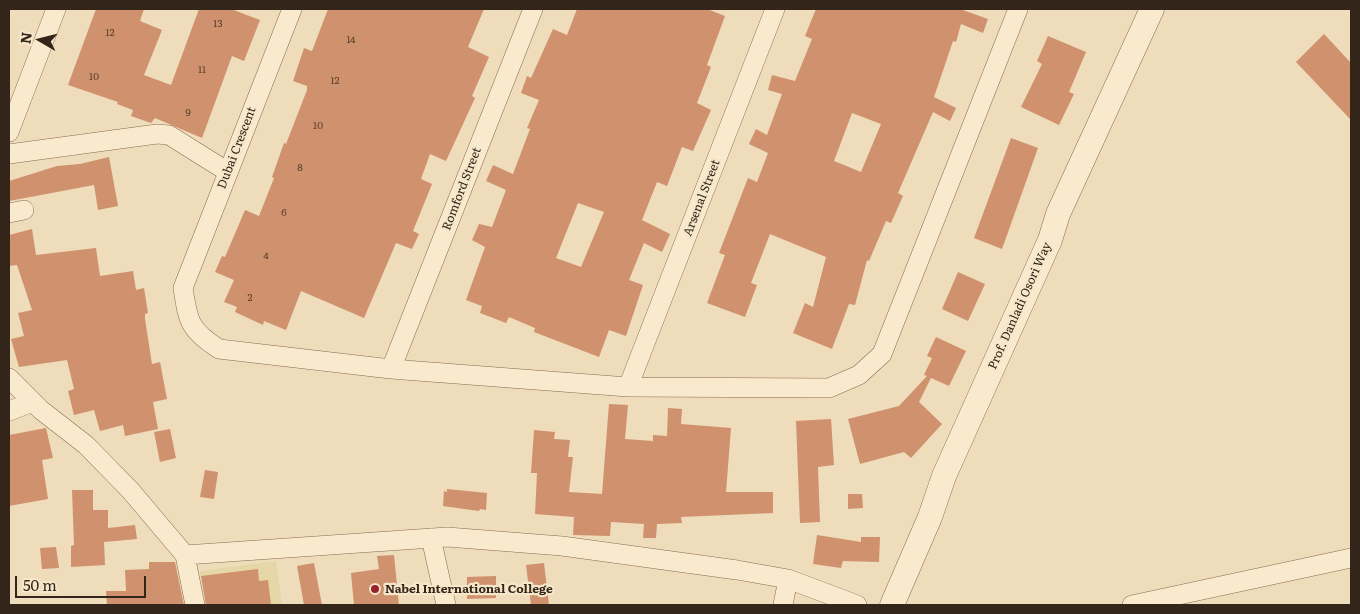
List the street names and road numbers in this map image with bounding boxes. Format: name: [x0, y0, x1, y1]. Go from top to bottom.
street label: Dubai Crescent: [215, 105, 259, 191]
street label: Romford Street: [440, 145, 484, 233]
street label: Arsenal Street: [681, 158, 723, 238]
street label: Prof. Danladi Osori Way: [985, 240, 1055, 372]

